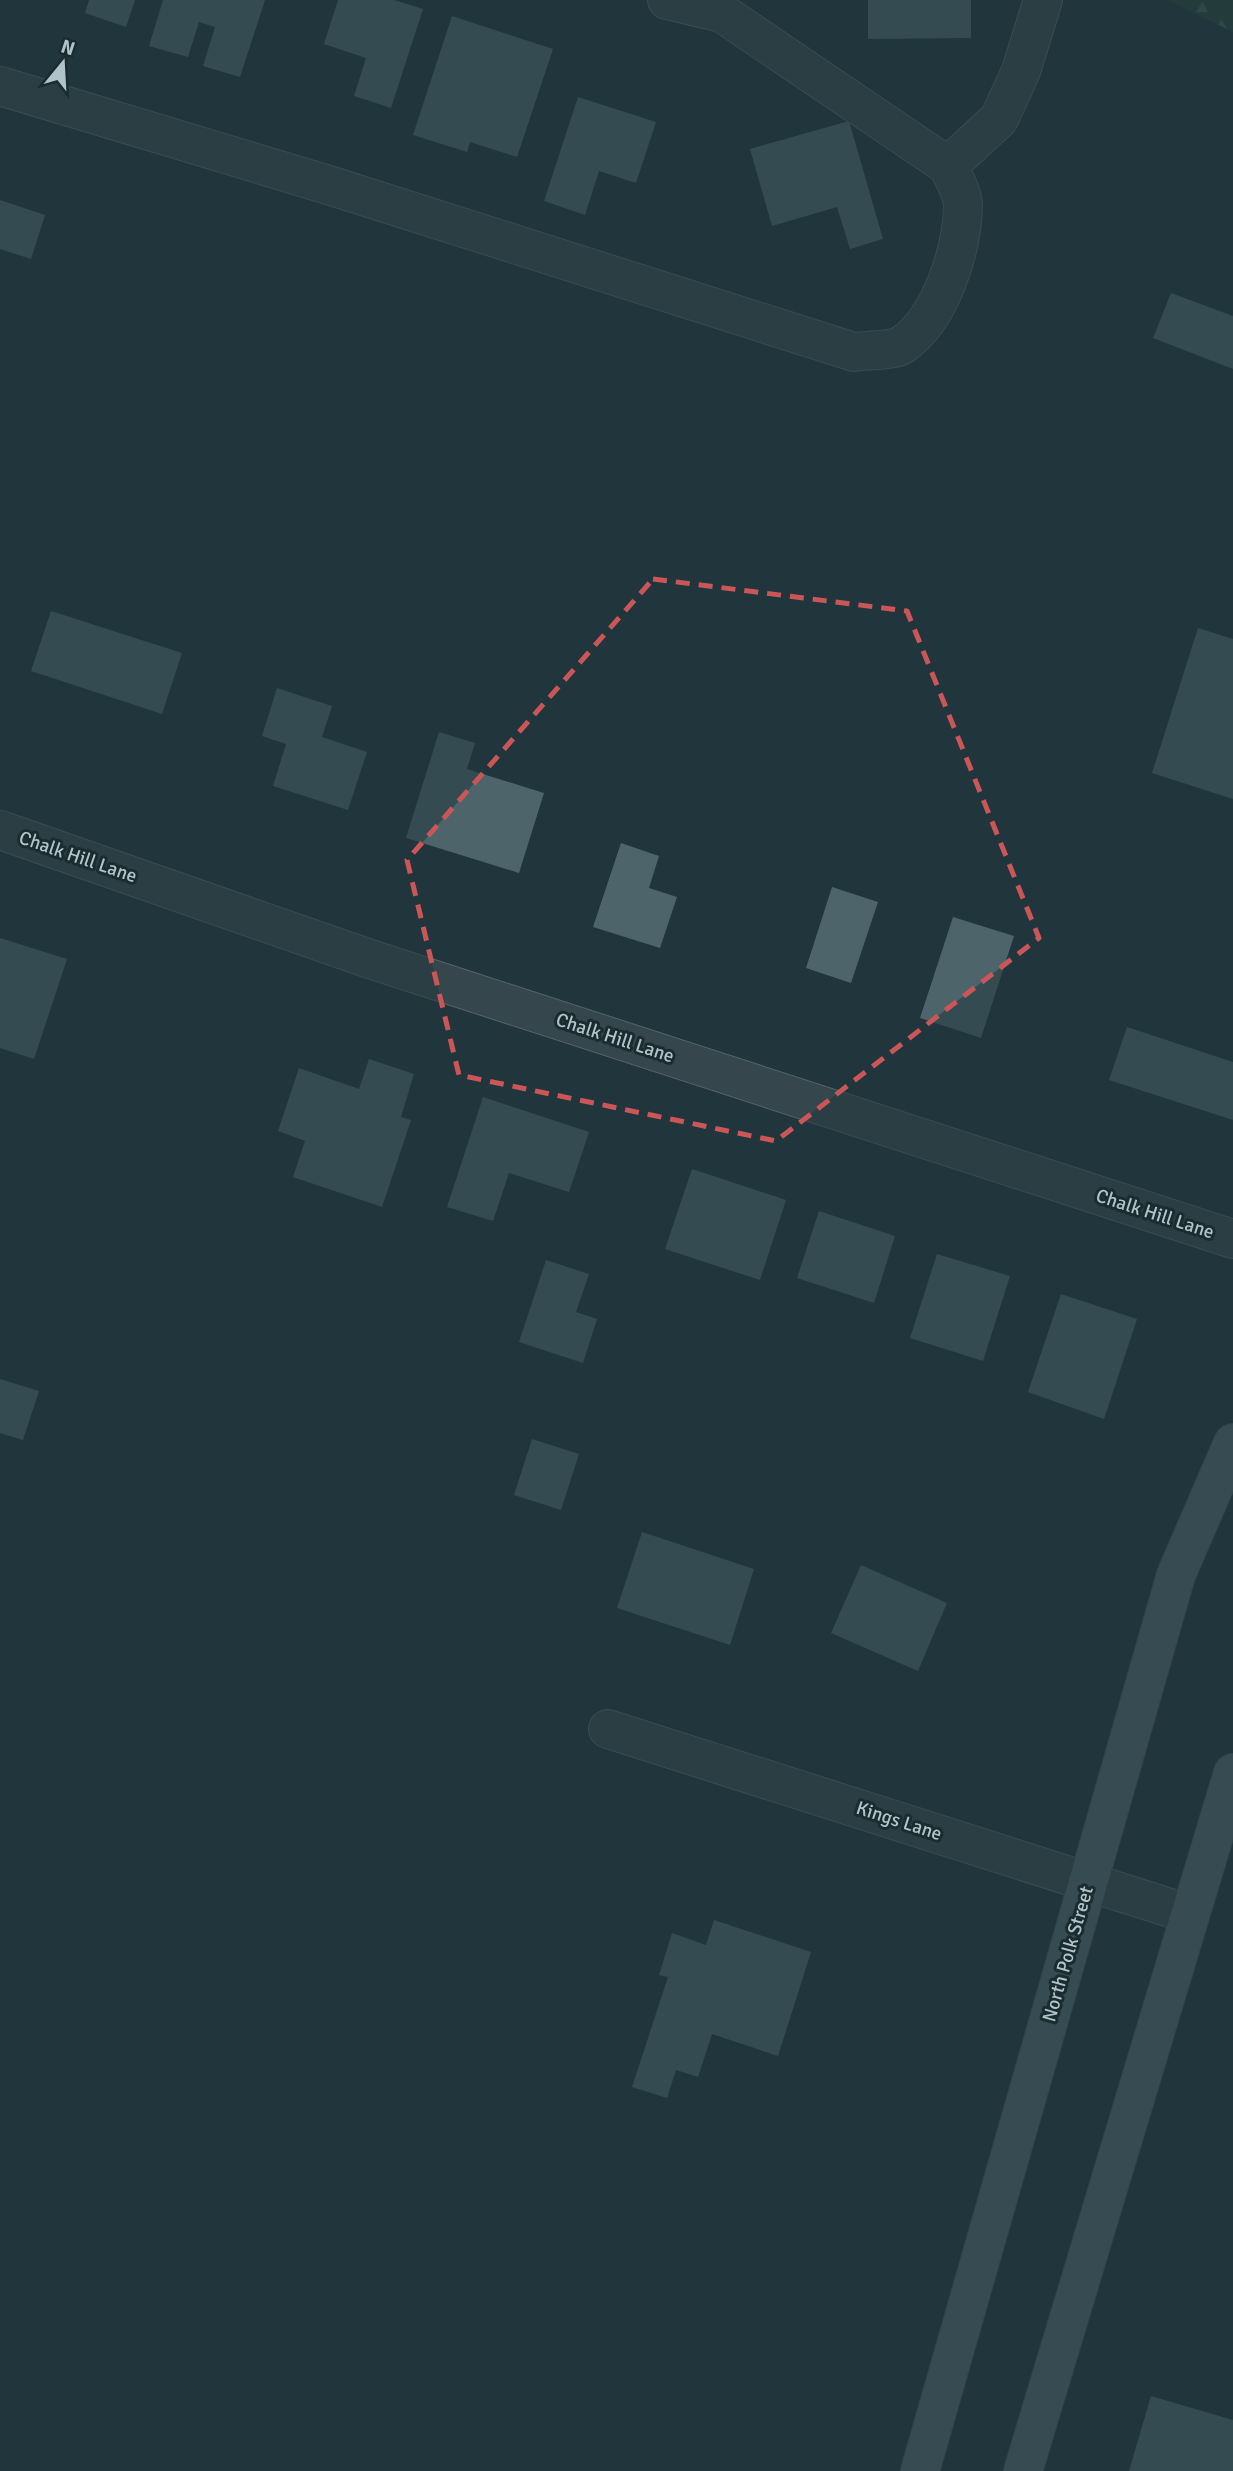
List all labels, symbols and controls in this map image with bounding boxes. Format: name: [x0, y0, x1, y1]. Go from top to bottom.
north arrow: [28, 28, 98, 98]
text: N: [58, 34, 78, 61]
street label: Chalk Hill Lane: [16, 826, 140, 888]
street label: Chalk Hill Lane: [553, 1008, 677, 1068]
street label: Chalk Hill Lane: [1093, 1184, 1217, 1244]
street label: Kings Lane: [853, 1796, 945, 1846]
street label: North Polk Street: [1037, 1883, 1099, 2025]

